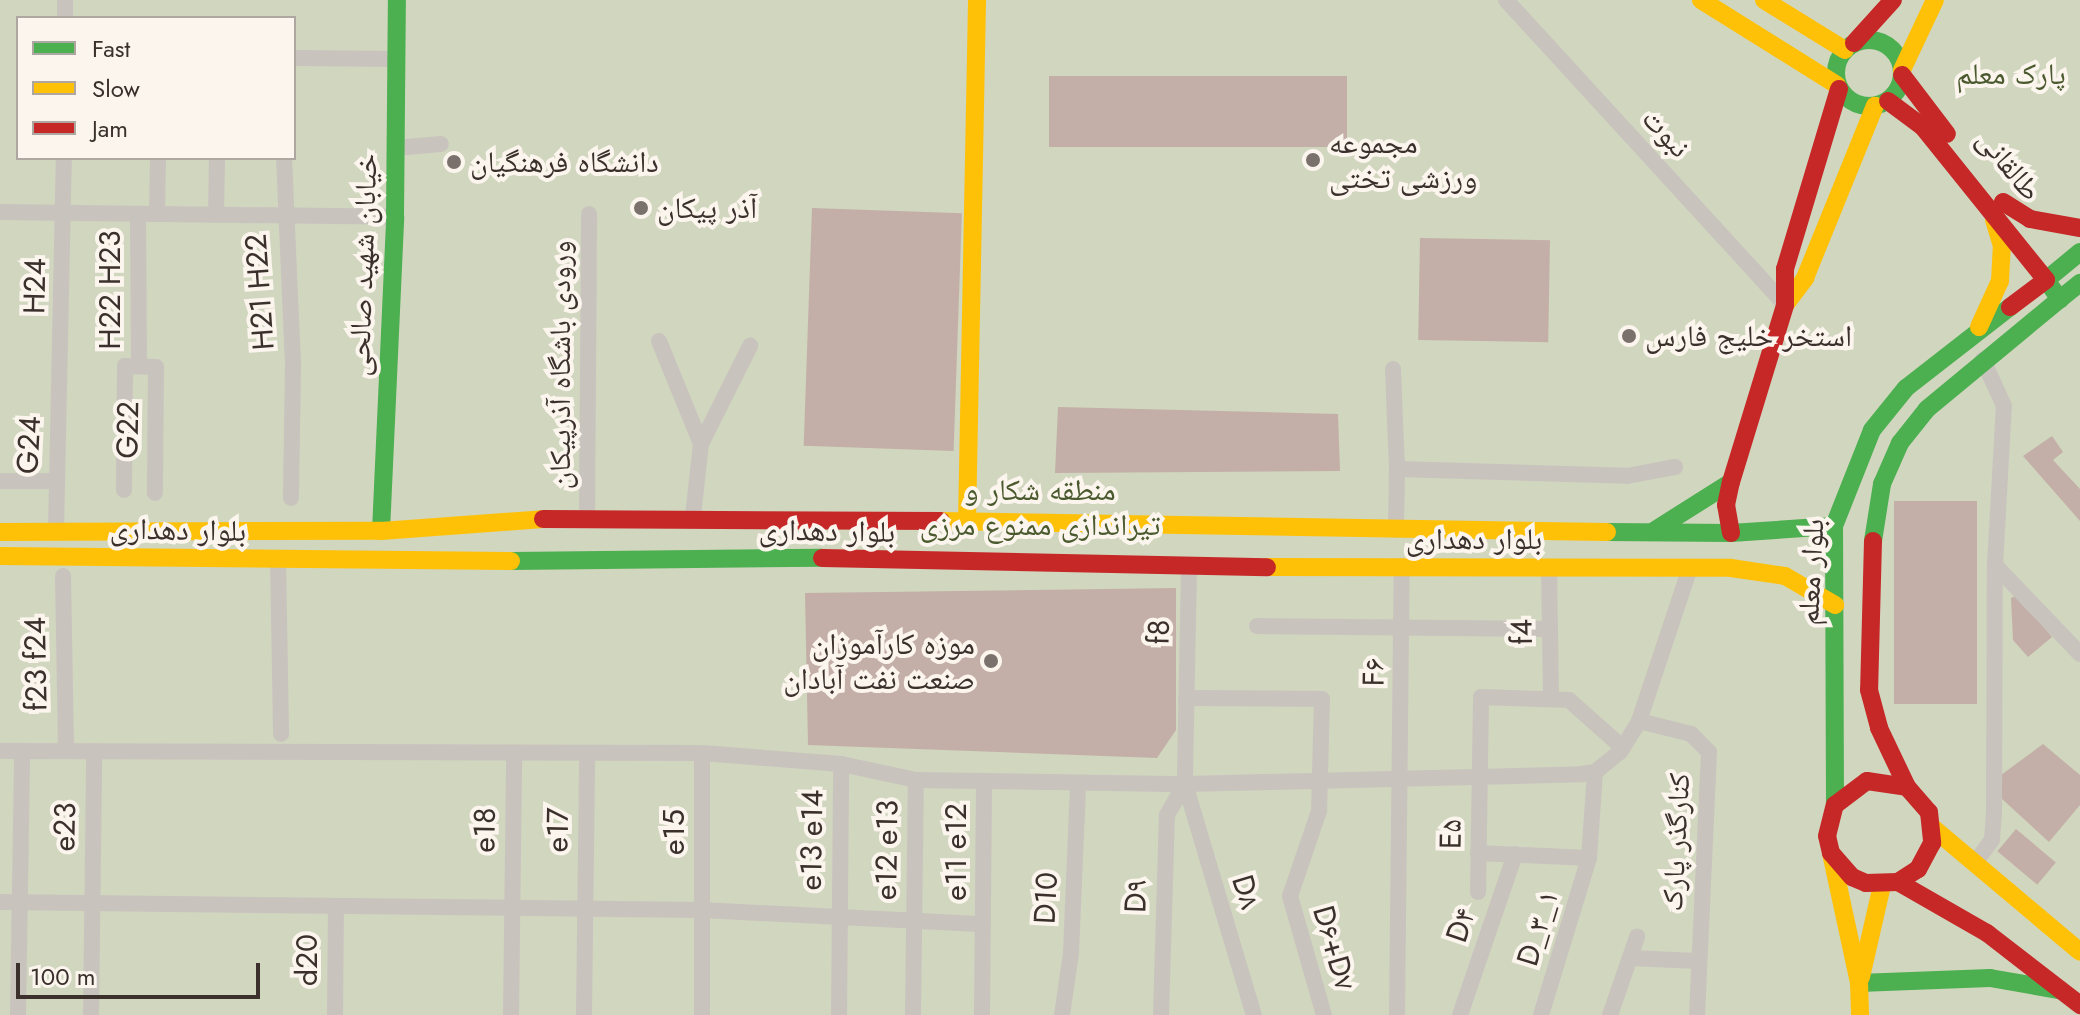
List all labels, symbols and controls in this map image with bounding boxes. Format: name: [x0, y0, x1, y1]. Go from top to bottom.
legend: [16, 16, 296, 160]
text: Fast: [92, 31, 130, 66]
park label: پارک معلم: [1956, 56, 2066, 92]
text: Slow: [92, 71, 140, 106]
street label: نبوت: [1634, 101, 1698, 165]
text: Jam: [92, 111, 128, 146]
street label: طالقانی: [1969, 122, 2049, 208]
place label: مجموعه ورزشی تختی: [1329, 125, 1477, 196]
place label: دانشگاه فرهنگیان: [470, 144, 659, 180]
marker: مجموعه ورزشی تختی: [1304, 151, 1322, 169]
street label: خیابان شهید صالحی: [341, 153, 385, 377]
marker: دانشگاه فرهنگیان: [445, 153, 463, 171]
place label: آذر پیکان: [657, 190, 757, 226]
marker: آذر پیکان: [632, 199, 650, 217]
street label: H22 H23: [92, 230, 128, 350]
street label: H21 H22: [238, 233, 282, 351]
street label: ورودی باشگاه آذرپیکان: [542, 241, 578, 489]
street label: H24: [17, 258, 53, 314]
place label: استخر خلیج فارس: [1645, 318, 1852, 354]
marker: استخر خلیج فارس: [1620, 327, 1638, 345]
street label: G22: [110, 401, 146, 459]
street label: G24: [10, 415, 48, 475]
park label: منطقه شکار و تیراندازی ممنوع مرزی: [920, 472, 1160, 542]
street label: بلوار دهداری: [109, 511, 247, 549]
street label: بلوار دهداری: [758, 512, 896, 550]
street label: بلوار معلم: [1790, 518, 1832, 626]
street label: بلوار دهداری: [1406, 521, 1542, 557]
street label: f23 f24: [17, 617, 55, 711]
street label: f8: [1141, 619, 1177, 645]
street label: f4: [1504, 619, 1540, 645]
place label: موزه کارآموزان صنعت نفت آبادان: [783, 626, 975, 696]
marker: موزه کارآموزان صنعت نفت آبادان: [982, 652, 1000, 670]
street label: F۶: [1356, 657, 1392, 687]
street label: کنارگذر پارک: [1654, 772, 1698, 912]
street label: e13 e14: [793, 789, 831, 891]
street label: e12 e13: [868, 800, 906, 900]
street label: e23: [47, 802, 83, 852]
street label: e11 e12: [938, 803, 974, 901]
street label: e18: [467, 807, 503, 853]
street label: e17: [540, 807, 576, 853]
street label: e15: [656, 809, 692, 855]
street label: E۵: [1433, 819, 1469, 849]
street label: D10: [1027, 871, 1065, 925]
street label: D۸: [1224, 871, 1268, 913]
street label: D۹: [1117, 878, 1155, 914]
street label: D_۳_۱: [1509, 886, 1567, 970]
street label: D۶+D۷: [1305, 902, 1363, 994]
street label: D۴: [1438, 903, 1484, 947]
street label: d20: [289, 934, 325, 986]
scale bar: [20, 947, 264, 997]
text: 100 m: [30, 959, 96, 994]

